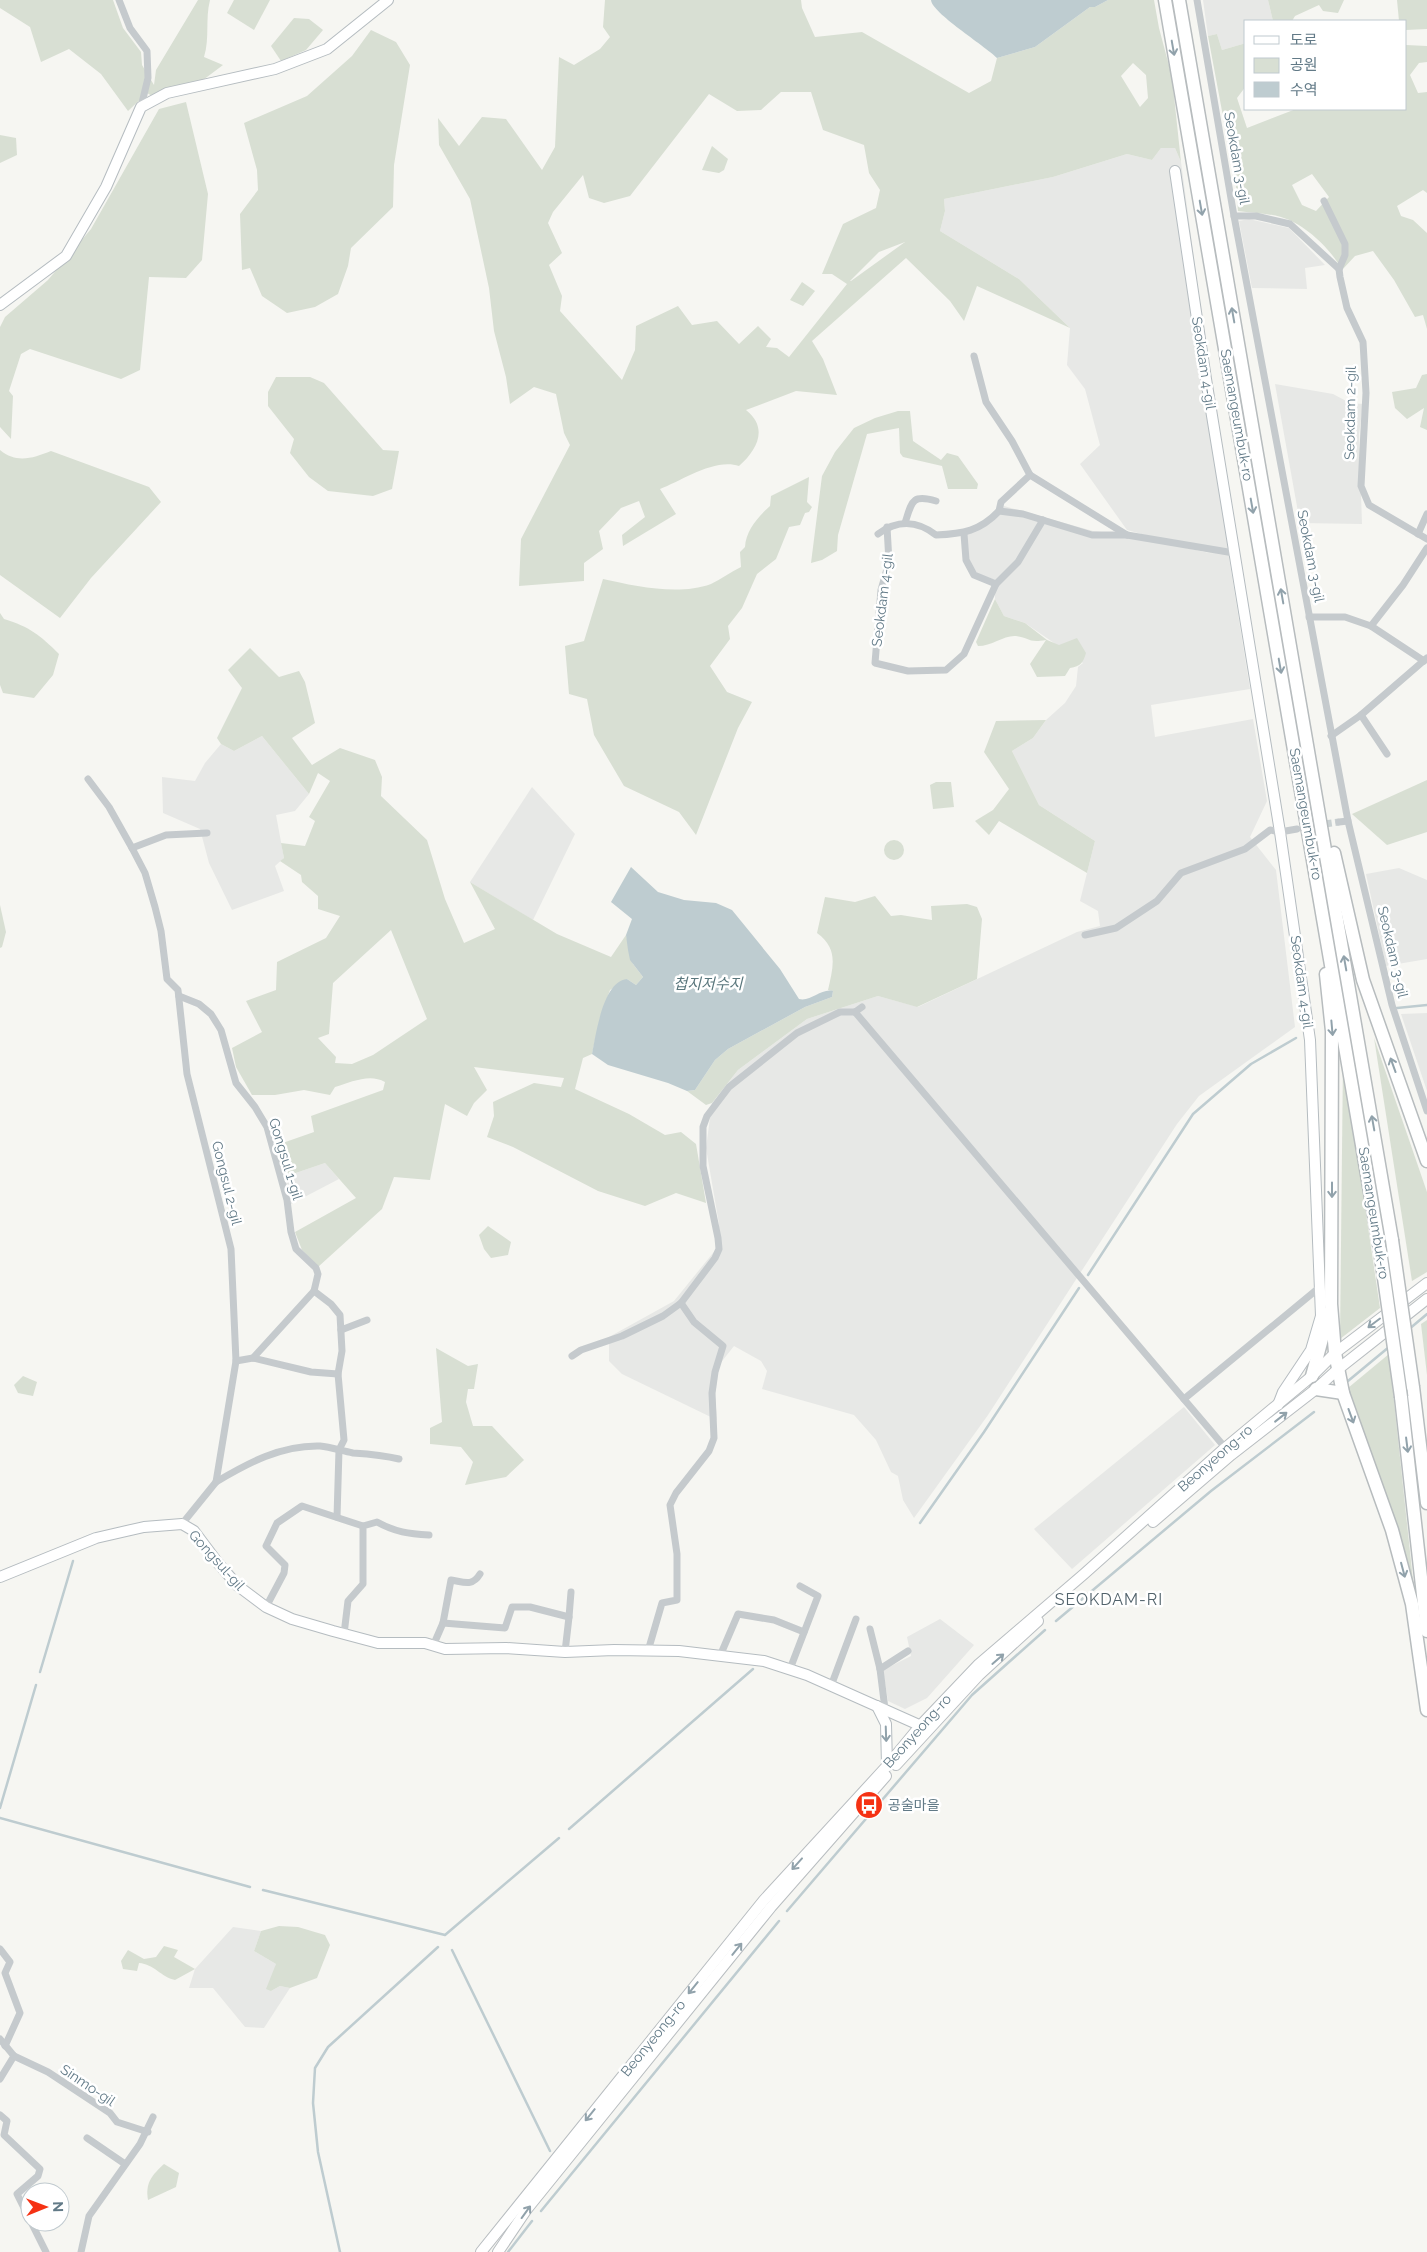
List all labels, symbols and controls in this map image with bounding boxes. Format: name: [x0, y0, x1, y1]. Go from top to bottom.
legend: [1244, 20, 1407, 110]
text: 도로: [1290, 31, 1318, 49]
one-way arrow: [1168, 40, 1178, 56]
text: 공원: [1290, 56, 1318, 74]
text: 수역: [1290, 81, 1318, 99]
street label: Seokdam 3-gil: [1221, 110, 1253, 206]
one-way arrow: [1196, 200, 1206, 216]
one-way arrow: [1227, 307, 1237, 323]
street label: Seokdam 4-gil: [1189, 315, 1219, 411]
street label: Saemangeumbuk-ro: [1218, 348, 1256, 482]
street label: Seokdam 2-gil: [1341, 366, 1359, 460]
one-way arrow: [1248, 498, 1258, 514]
street label: Seokdam 3-gil: [1294, 508, 1328, 604]
street label: Seokdam 4-gil: [868, 552, 896, 648]
one-way arrow: [1276, 588, 1286, 604]
one-way arrow: [1276, 658, 1286, 674]
street label: Saemangeumbuk-ro: [1287, 747, 1325, 881]
street label: Seokdam 3-gil: [1375, 905, 1411, 1000]
street label: Seokdam 4-gil: [1288, 934, 1316, 1030]
one-way arrow: [1340, 955, 1350, 971]
water label: 첩지저수지: [673, 975, 744, 993]
one-way arrow: [1327, 1019, 1336, 1035]
one-way arrow: [1388, 1058, 1397, 1074]
one-way arrow: [1367, 1115, 1377, 1131]
street label: Gongsul 1-gil: [266, 1116, 306, 1202]
street label: Gongsul 2-gil: [209, 1139, 245, 1227]
street label: Saemangeumbuk-ro: [1356, 1146, 1392, 1280]
one-way arrow: [1327, 1182, 1337, 1198]
one-way arrow: [1367, 1318, 1381, 1328]
one-way arrow: [1347, 1408, 1357, 1424]
one-way arrow: [1274, 1411, 1287, 1422]
street label: Beonyeong-ro: [1174, 1421, 1256, 1495]
one-way arrow: [1402, 1437, 1412, 1453]
street label: Gongsul-gil: [186, 1527, 248, 1593]
one-way arrow: [1399, 1562, 1408, 1578]
district label: SEOKDAM-RI: [1055, 1590, 1163, 1609]
one-way arrow: [991, 1653, 1004, 1665]
street label: Beonyeong-ro: [880, 1691, 954, 1771]
one-way arrow: [882, 1726, 891, 1742]
bus stop icon: 공술마을: [854, 1790, 884, 1820]
place label: 공술마을: [888, 1797, 940, 1813]
one-way arrow: [791, 1857, 803, 1870]
one-way arrow: [732, 1943, 743, 1956]
one-way arrow: [687, 1982, 698, 1995]
street label: Beonyeong-ro: [617, 1997, 689, 2079]
street label: Sinmo-gil: [58, 2061, 118, 2109]
one-way arrow: [585, 2108, 596, 2121]
north arrow: [20, 2182, 70, 2232]
text: N: [50, 2201, 66, 2212]
one-way arrow: [521, 2205, 531, 2219]

